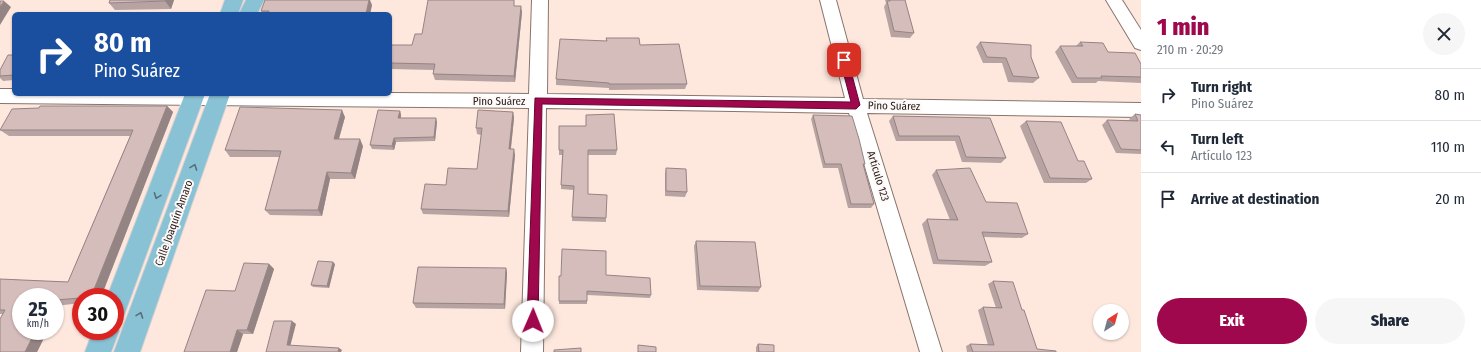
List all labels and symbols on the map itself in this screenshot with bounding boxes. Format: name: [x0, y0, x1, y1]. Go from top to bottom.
pin: [827, 43, 861, 77]
street label: Pino Suárez: [473, 95, 526, 108]
street label: Pino Suárez: [868, 99, 921, 113]
street label: Artículo 123: [864, 149, 892, 203]
one-way arrow: [189, 163, 198, 170]
street label: Calle Joaquín Amaro: [152, 178, 196, 268]
one-way arrow: [153, 192, 161, 199]
speed limit sign: 30: [72, 288, 124, 340]
position arrow: [512, 300, 554, 342]
north arrow: [1093, 304, 1129, 340]
one-way arrow: [136, 312, 144, 319]

